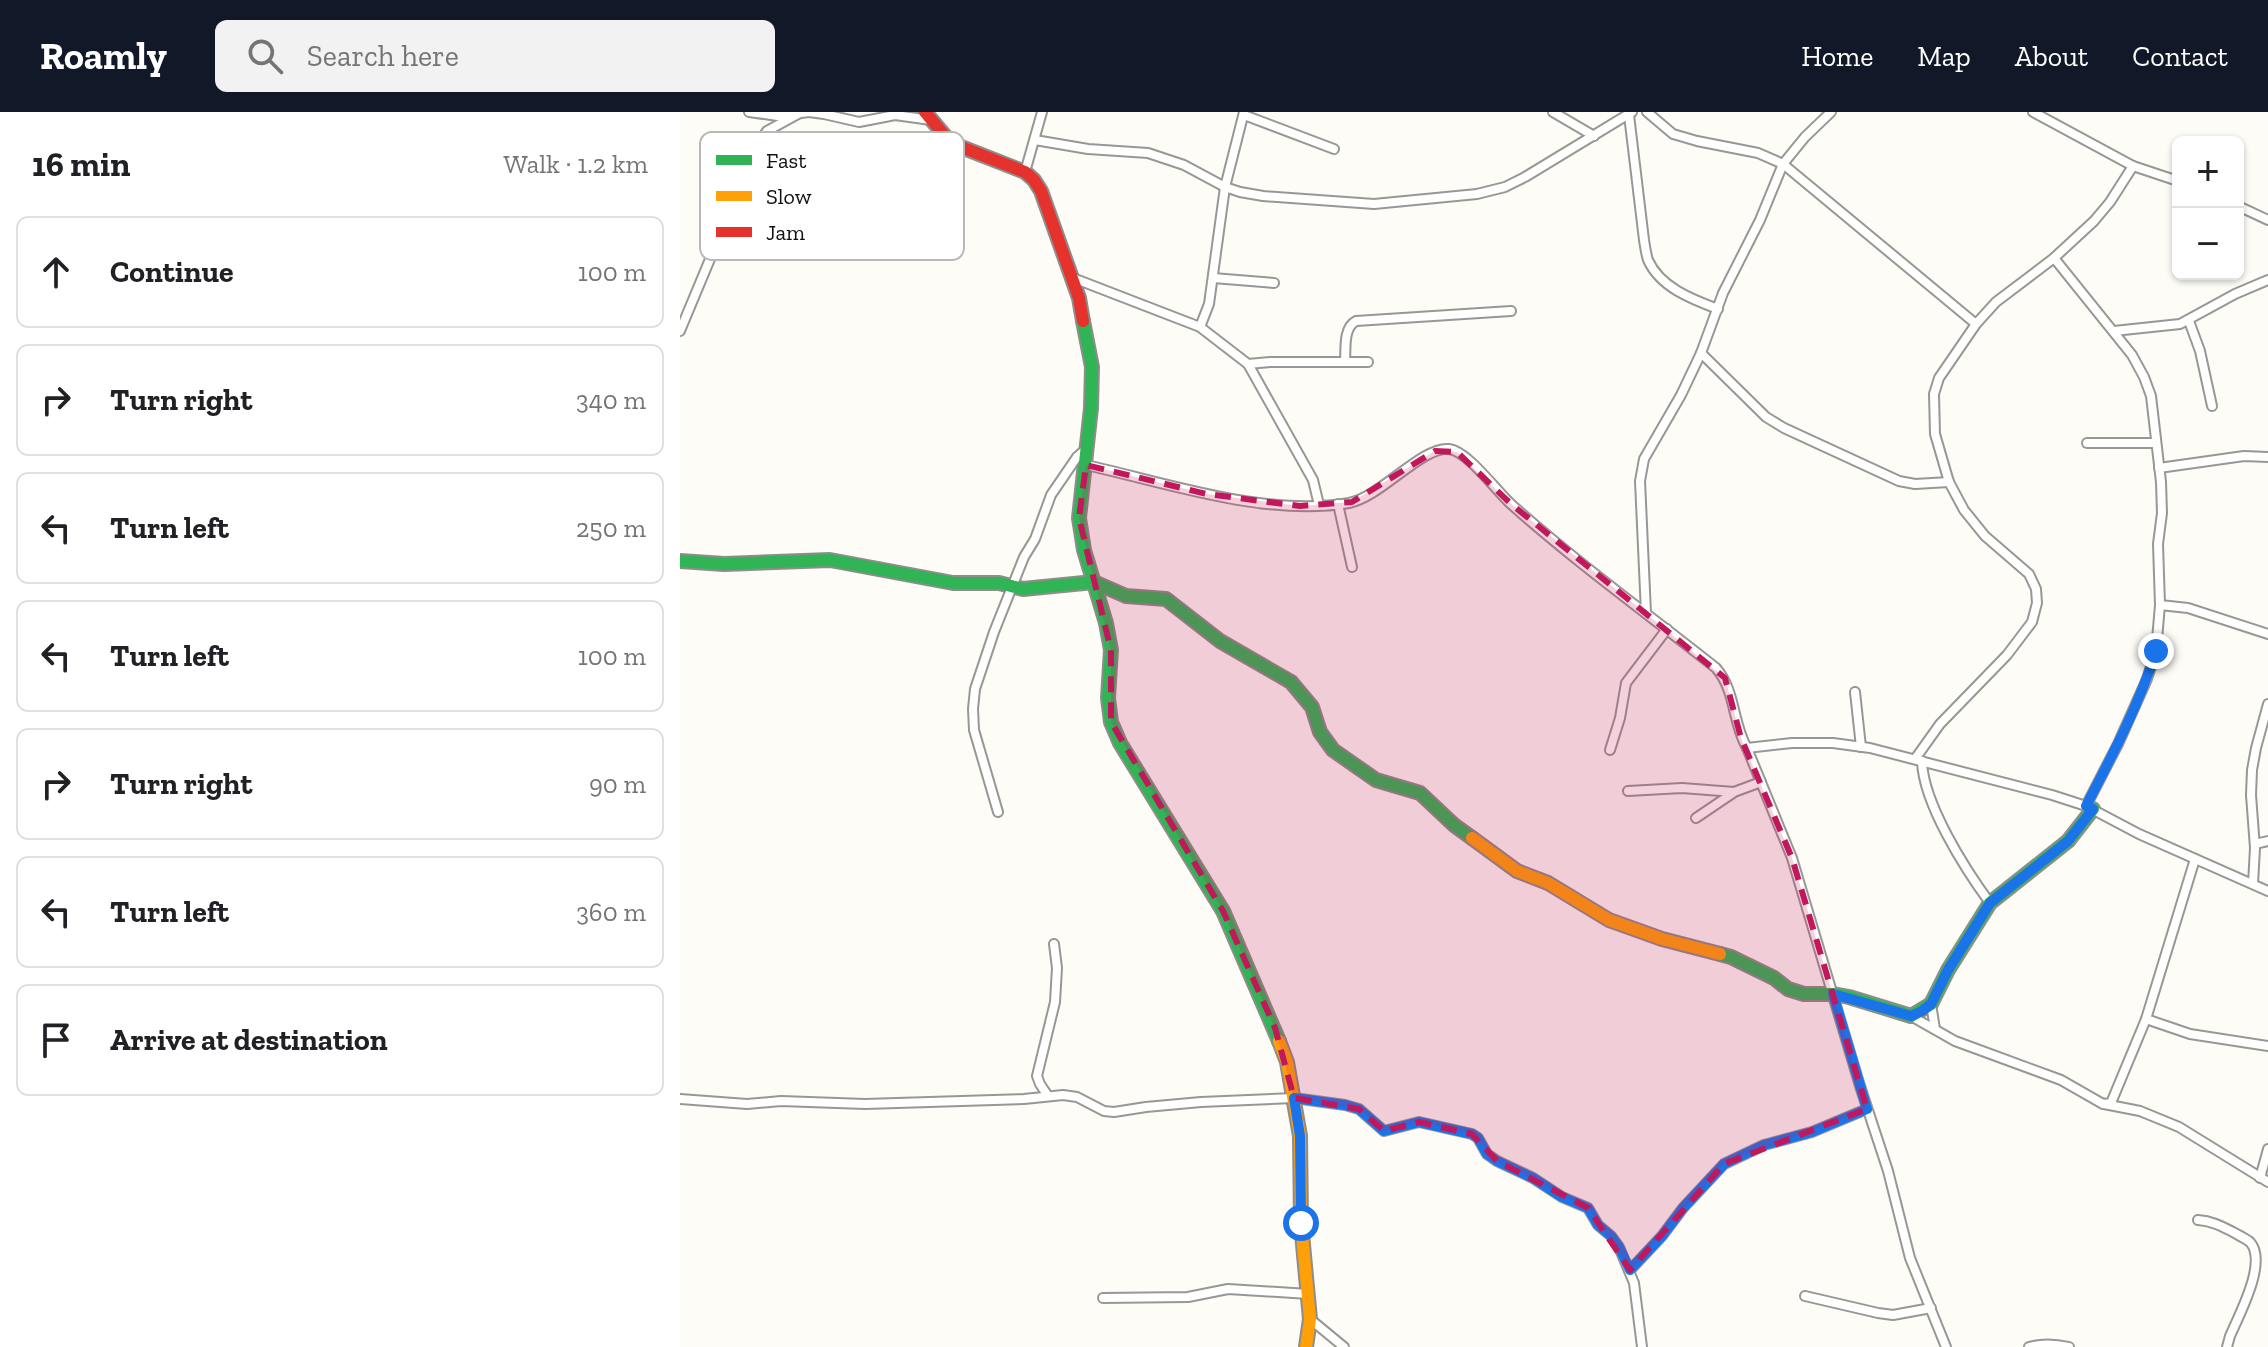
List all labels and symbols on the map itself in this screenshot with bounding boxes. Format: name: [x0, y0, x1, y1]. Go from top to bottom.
legend: [700, 132, 964, 260]
text: Fast: [766, 147, 807, 174]
text: Slow: [766, 183, 812, 210]
text: Jam: [766, 219, 805, 246]
route end: [2138, 633, 2174, 669]
route start: [1283, 1205, 1319, 1241]

